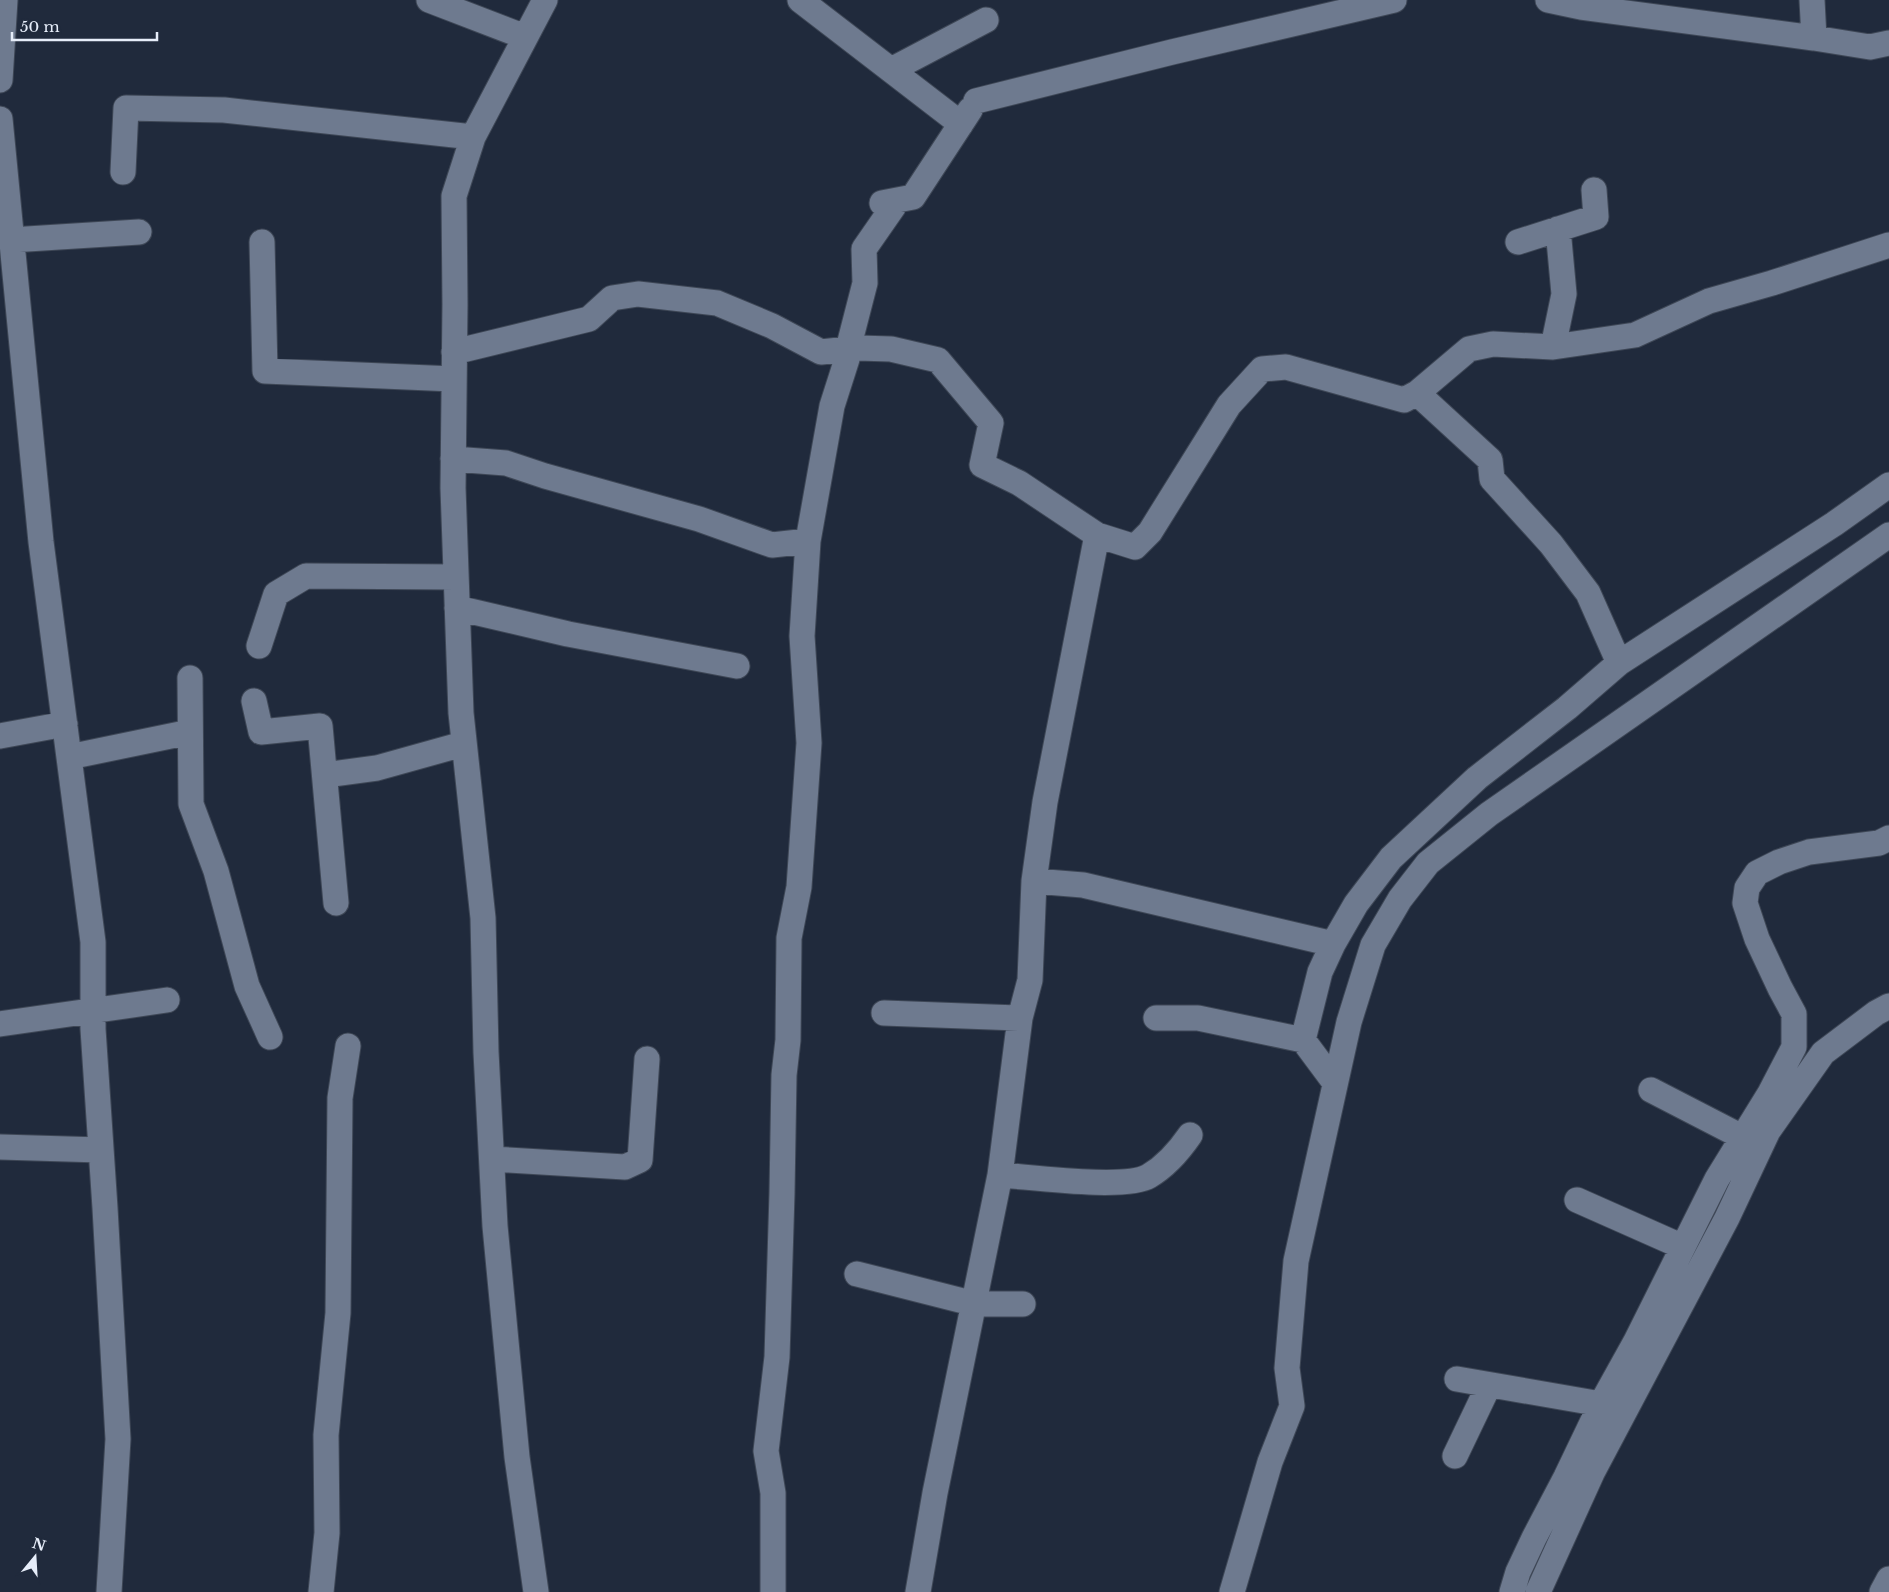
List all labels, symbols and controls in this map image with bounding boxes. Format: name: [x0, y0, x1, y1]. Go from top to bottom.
scale bar: [12, 10, 158, 42]
text: 50 m: [20, 17, 60, 36]
north arrow: [10, 1532, 60, 1582]
text: N: [30, 1534, 48, 1555]

